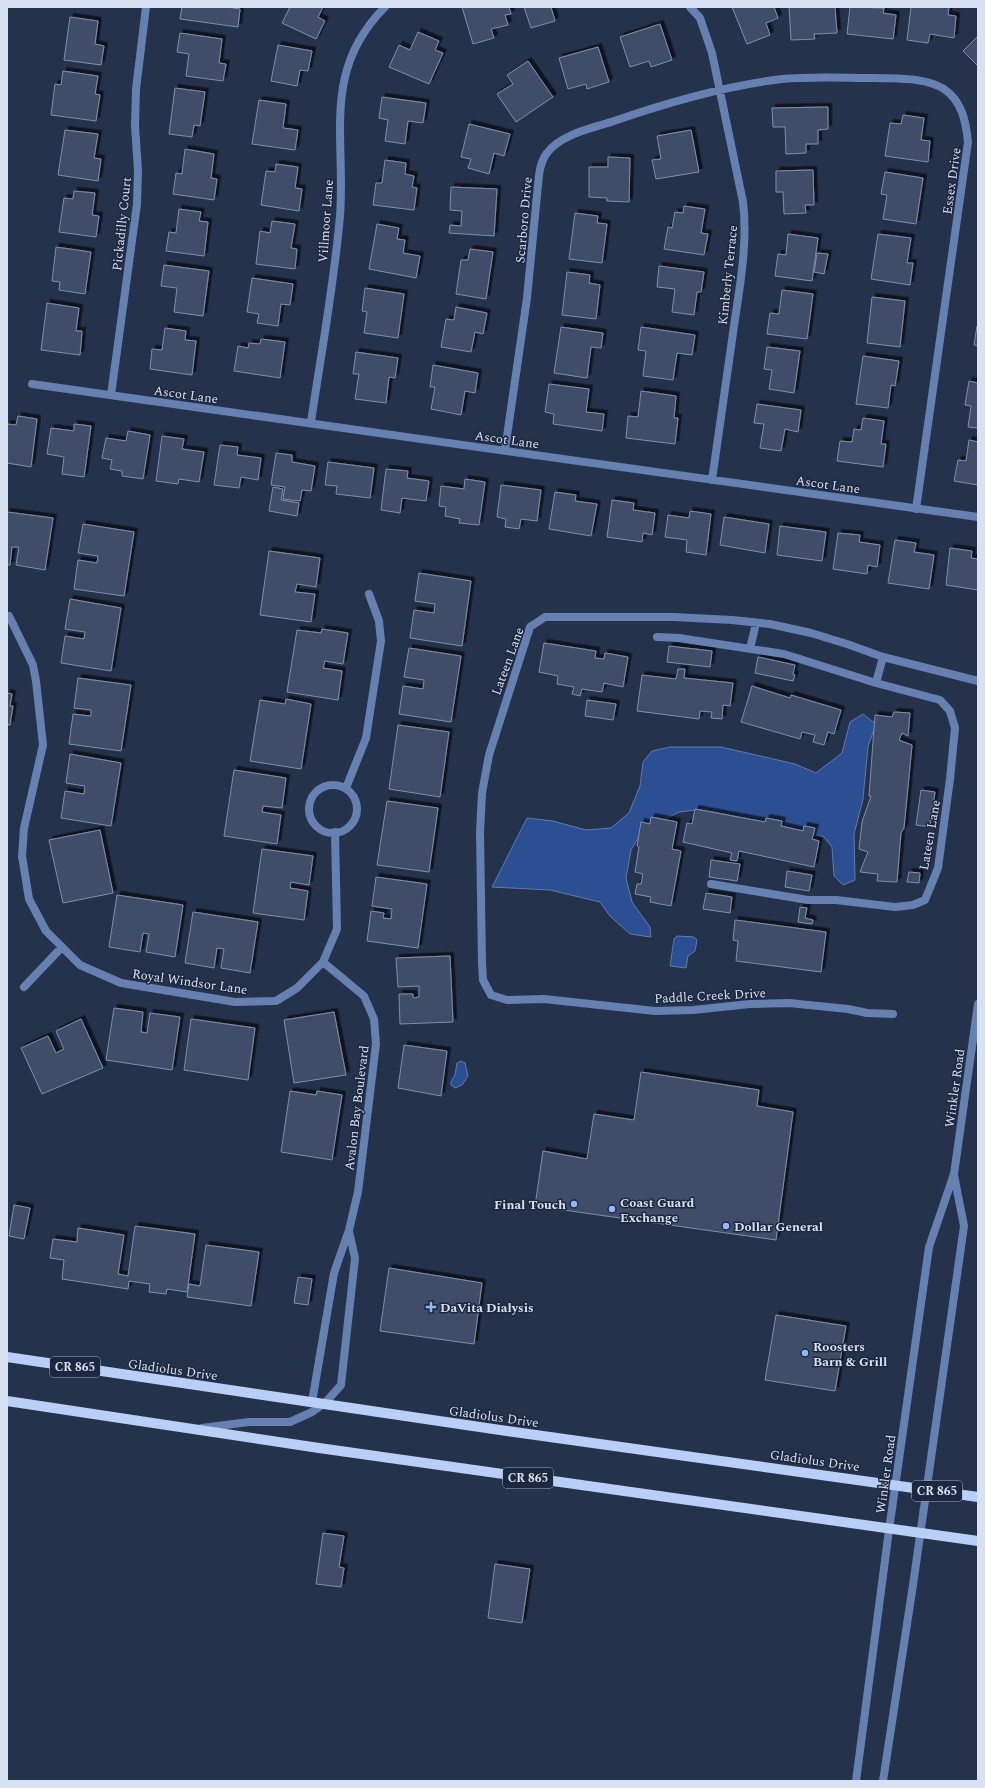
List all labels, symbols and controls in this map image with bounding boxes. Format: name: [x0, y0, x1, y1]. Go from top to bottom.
street label: Essex Drive: [937, 146, 967, 216]
street label: Pickadilly Court: [107, 176, 137, 272]
street label: Scarboro Drive: [510, 176, 538, 264]
street label: Villmoor Lane: [313, 179, 339, 263]
street label: Kimberly Terrace: [713, 224, 743, 326]
street label: Ascot Lane: [152, 381, 219, 409]
street label: Ascot Lane: [473, 426, 540, 454]
street label: Ascot Lane: [794, 471, 861, 499]
street label: Lateen Lane: [486, 625, 529, 698]
street label: Lateen Lane: [914, 798, 946, 872]
street label: Royal Windsor Lane: [131, 964, 249, 1000]
street label: Paddle Creek Drive: [654, 983, 766, 1009]
street label: Avalon Bay Boulevard: [339, 1044, 375, 1172]
street label: Winkler Road: [940, 1048, 970, 1129]
place label: Coast Guard Exchange: [620, 1193, 695, 1228]
place label: Final Touch: [494, 1195, 566, 1215]
marker: Final Touch: [569, 1199, 579, 1209]
marker: Coast Guard Exchange: [607, 1204, 617, 1214]
place label: Dollar General: [734, 1217, 823, 1237]
marker: Dollar General: [721, 1221, 731, 1231]
place label: DaVita Dialysis: [440, 1298, 534, 1318]
marker: DaVita Dialysis: [425, 1301, 437, 1313]
place label: Roosters Barn & Grill: [813, 1337, 887, 1372]
marker: Roosters Barn & Grill: [800, 1348, 810, 1358]
street label: Gladiolus Drive: [127, 1354, 219, 1386]
road number: CR 865: [50, 1357, 100, 1377]
street label: Gladiolus Drive: [448, 1401, 540, 1433]
street label: Winkler Road: [871, 1434, 901, 1515]
street label: Gladiolus Drive: [769, 1445, 861, 1477]
road number: CR 865: [503, 1468, 553, 1488]
road number: CR 865: [912, 1481, 962, 1501]

